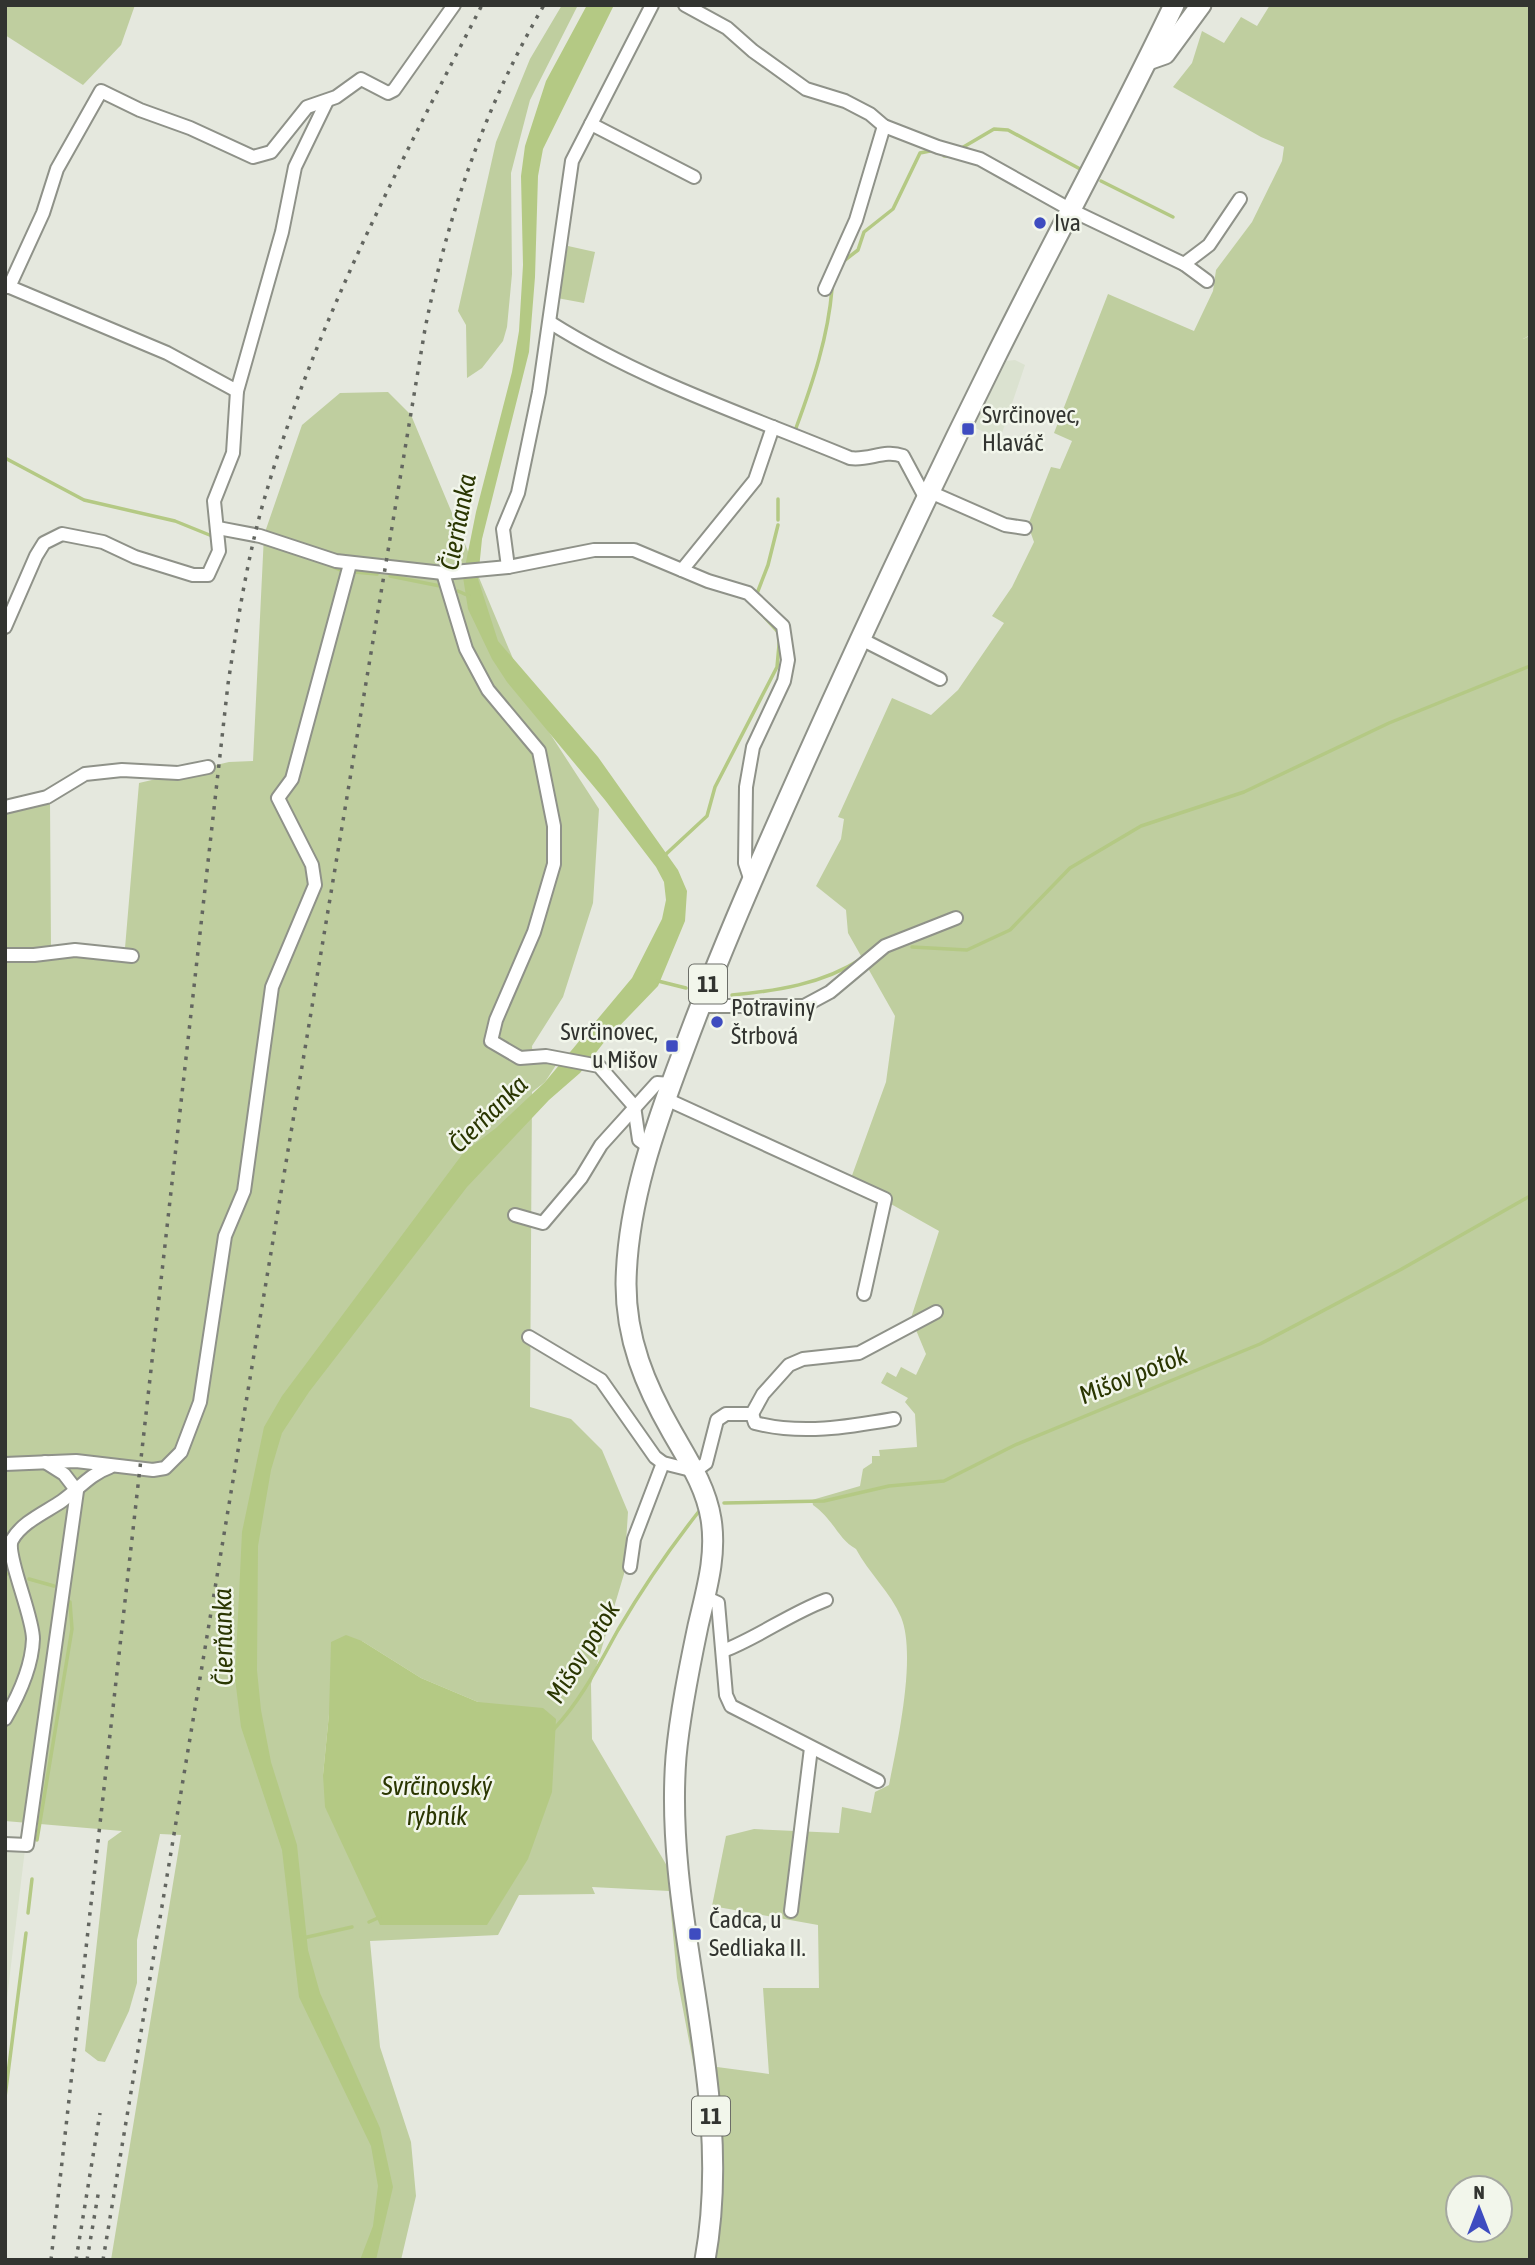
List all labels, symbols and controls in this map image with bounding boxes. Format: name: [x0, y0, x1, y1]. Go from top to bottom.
place label: Iva: [1054, 209, 1081, 236]
marker: Iva: [1032, 215, 1048, 231]
place label: Svrčinovec, Hlaváč: [982, 401, 1079, 456]
marker: Svrčinovec, Hlaváč: [960, 421, 976, 437]
water label: Čierňanka: [434, 471, 482, 573]
road number: 11: [689, 965, 727, 1004]
place label: Potraviny Štrbová: [731, 994, 816, 1049]
marker: Potraviny Štrbová: [709, 1014, 725, 1030]
place label: Svrčinovec, u Mišov: [561, 1018, 658, 1073]
marker: Svrčinovec, u Mišov: [664, 1038, 680, 1054]
water label: Čierňanka: [443, 1069, 533, 1159]
water label: Mišov potok: [1074, 1339, 1192, 1410]
water label: Čierňanka: [207, 1588, 239, 1686]
water label: Mišov potok: [540, 1595, 626, 1708]
water label: Svrčinovský rybník: [381, 1771, 493, 1831]
place label: Čadca, u Sedliaka II.: [709, 1906, 806, 1961]
marker: Čadca, u Sedliaka II.: [687, 1926, 703, 1942]
road number: 11: [692, 2096, 730, 2136]
north arrow: [1444, 2174, 1514, 2244]
text: N: [1473, 2181, 1485, 2203]

